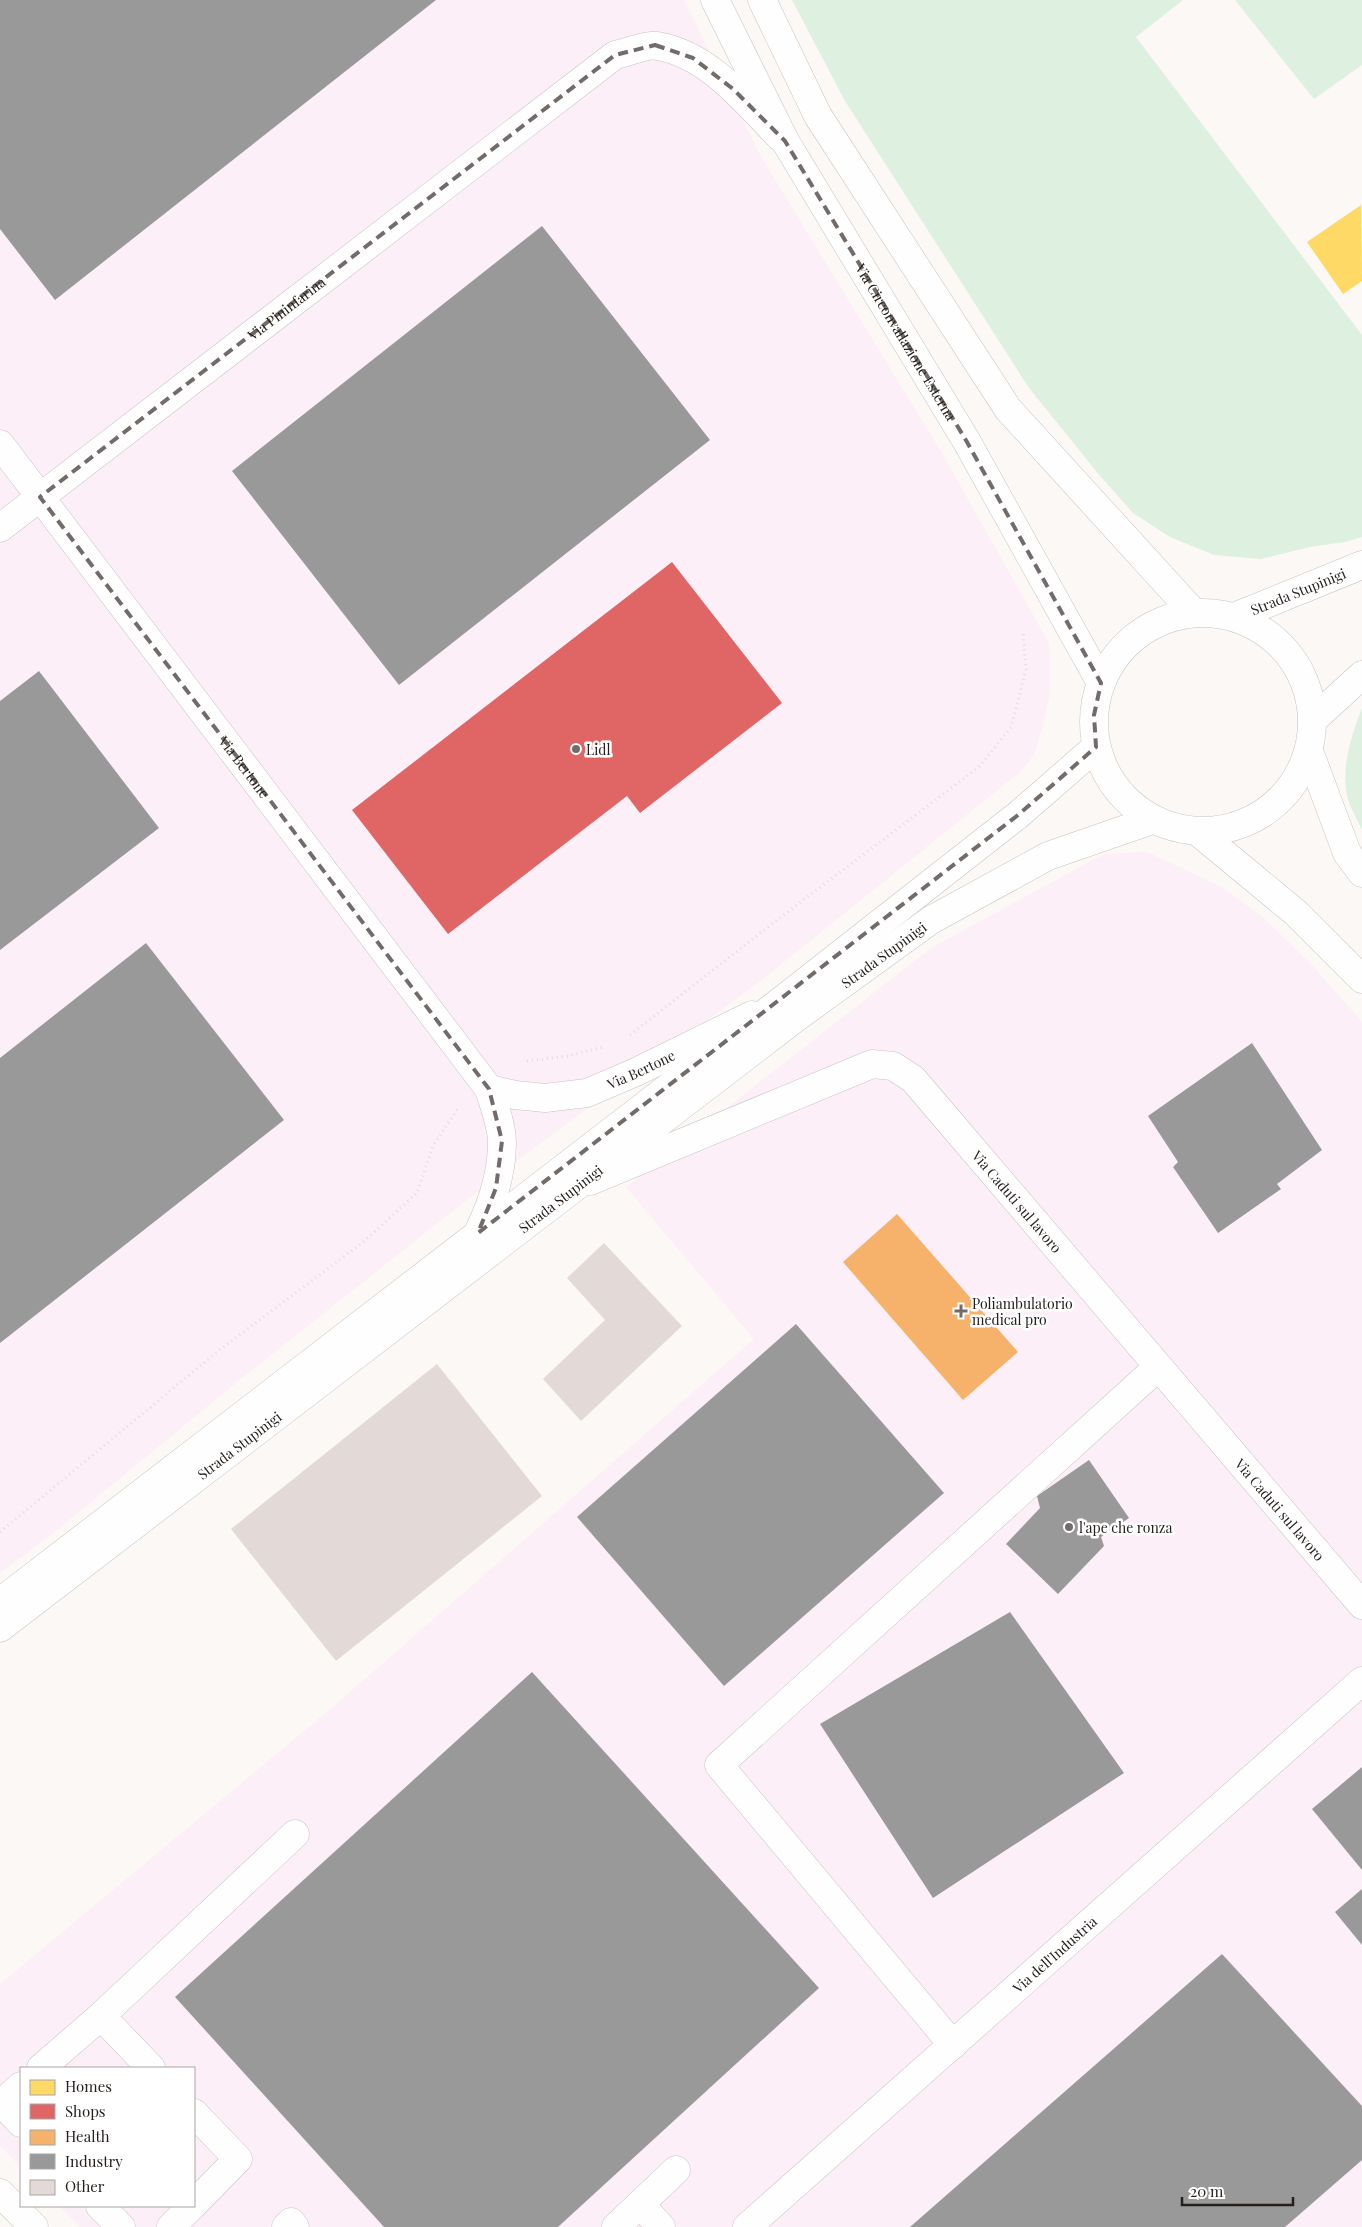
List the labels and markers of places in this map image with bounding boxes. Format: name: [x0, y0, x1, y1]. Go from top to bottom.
place label: Lidl: [586, 740, 610, 759]
marker: Lidl: [570, 743, 582, 755]
place label: Poliambulatorio medical pro: [972, 1294, 1073, 1329]
marker: Poliambulatorio medical pro: [954, 1304, 968, 1318]
place label: l'ape che ronza: [1079, 1518, 1172, 1537]
marker: l'ape che ronza: [1063, 1521, 1075, 1533]

